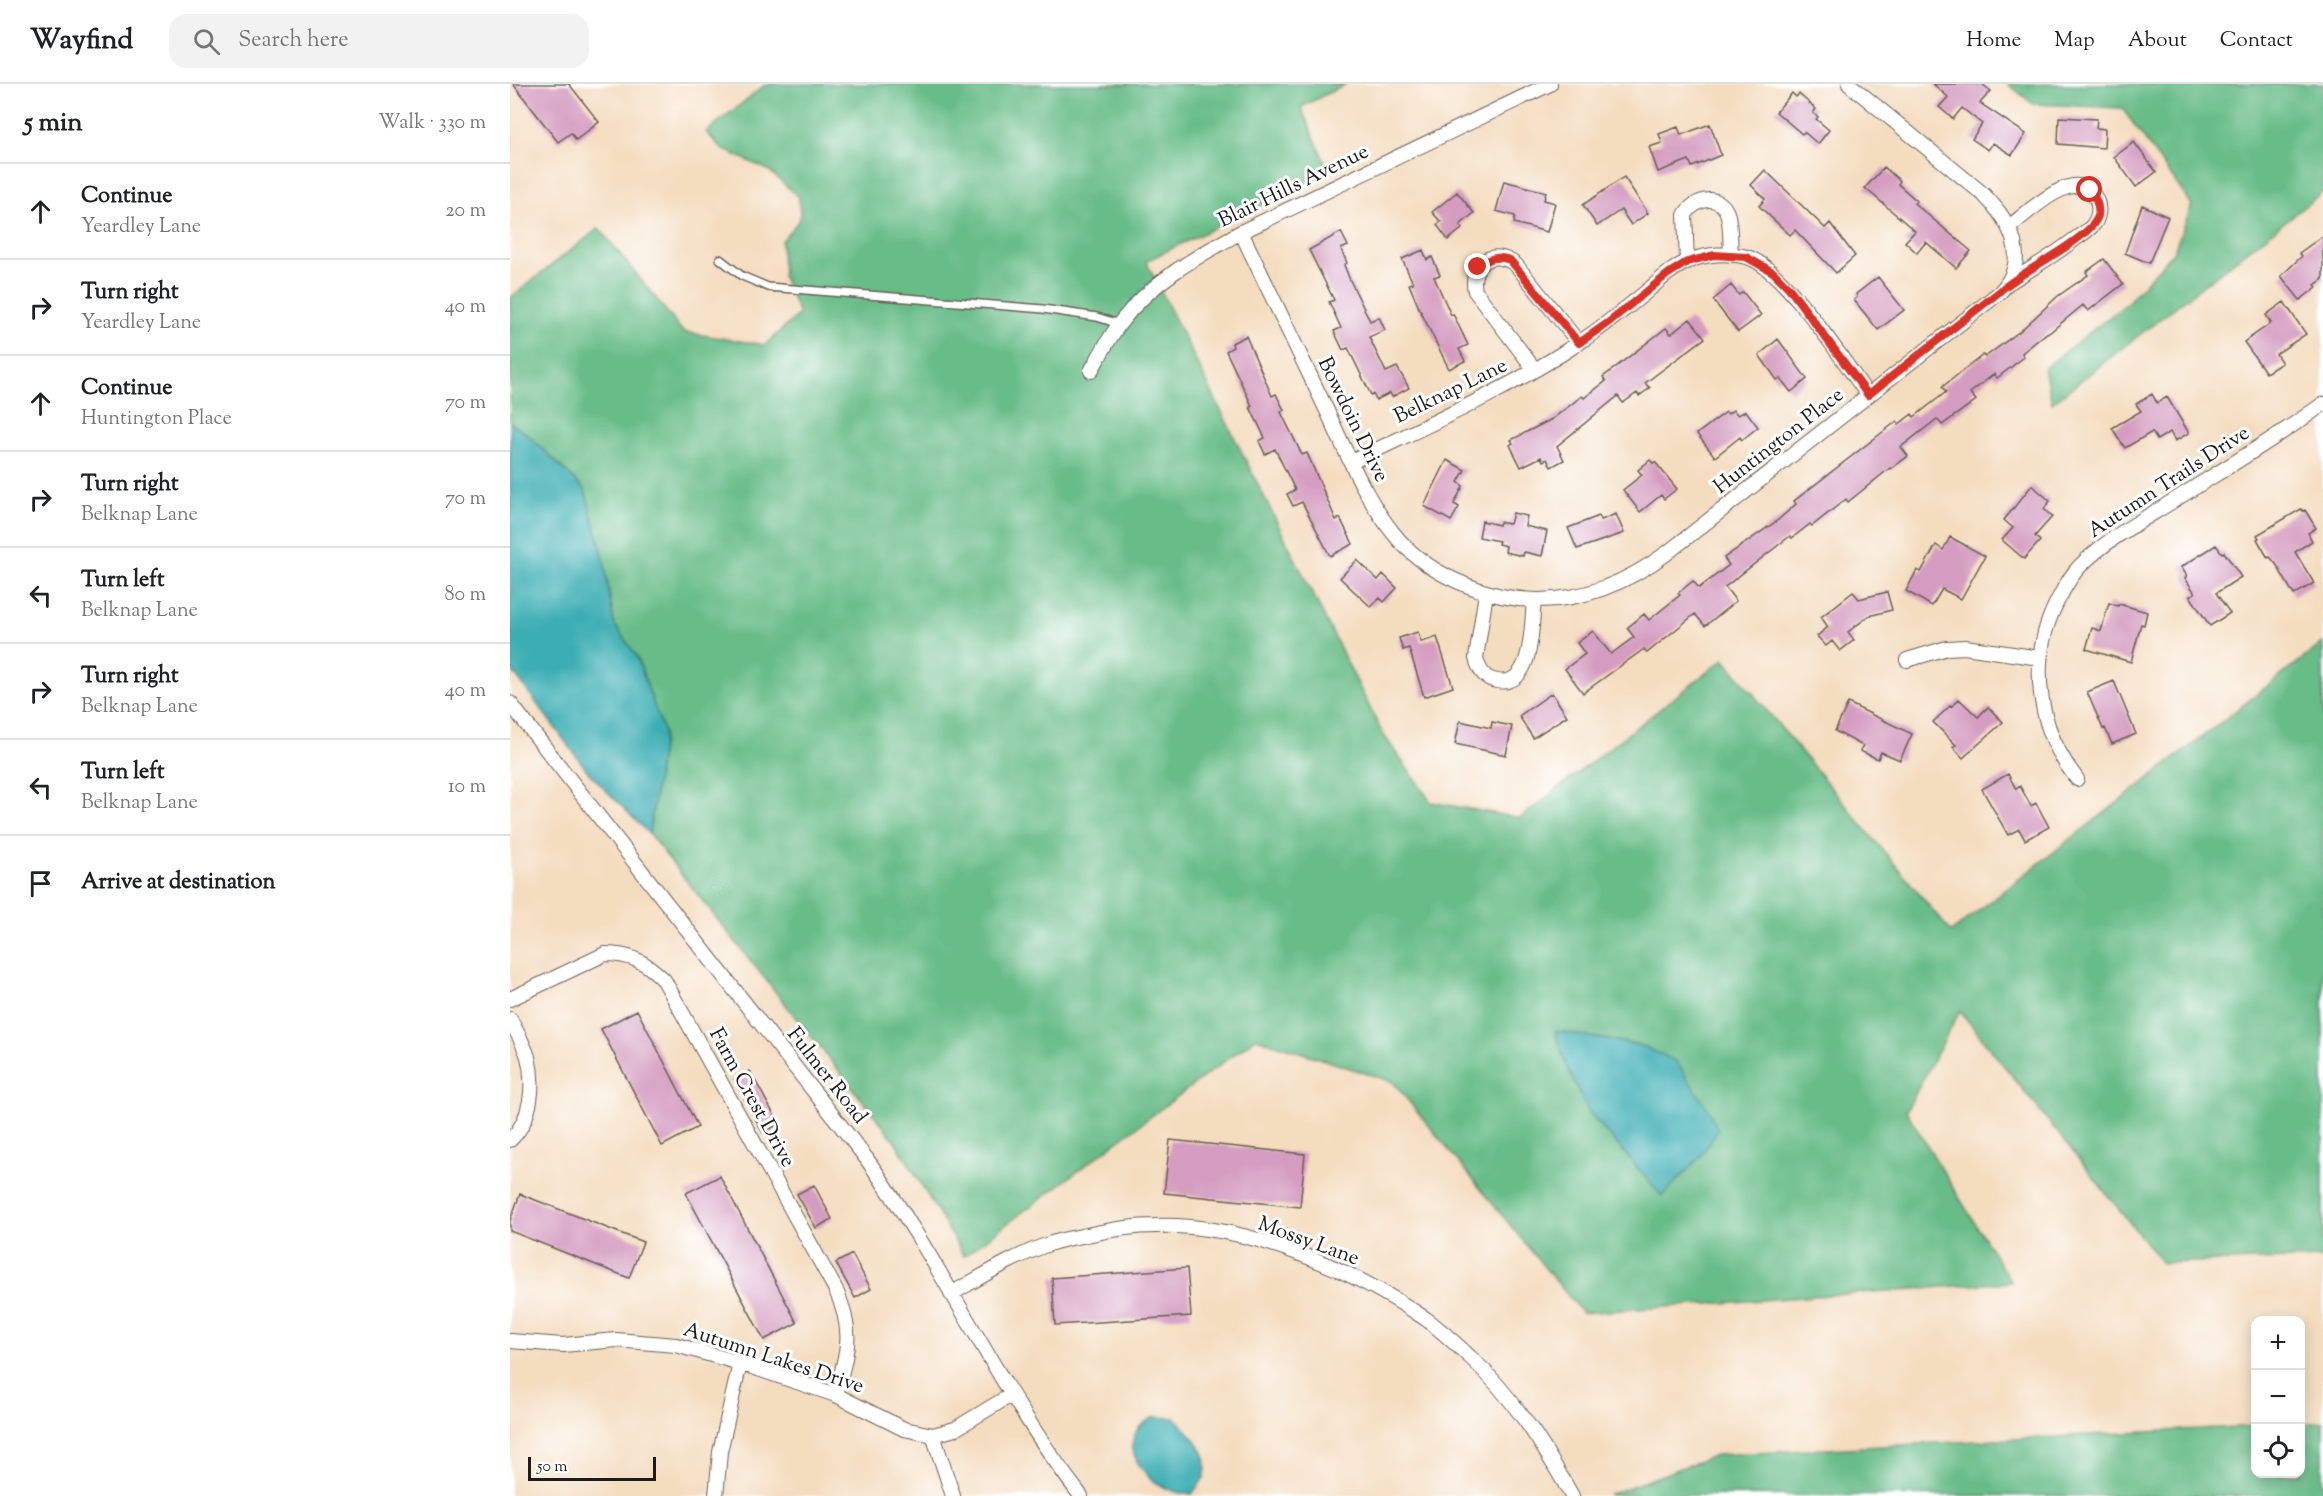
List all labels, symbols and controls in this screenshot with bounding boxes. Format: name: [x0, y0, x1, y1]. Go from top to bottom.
search box: [169, 14, 589, 68]
text: Wayfind: [30, 21, 133, 61]
icon: search: [190, 25, 223, 58]
text: Search here: [238, 25, 349, 57]
text: Home: [1966, 26, 2021, 56]
text: Map: [2054, 26, 2095, 56]
text: About: [2128, 26, 2187, 56]
text: Contact: [2220, 26, 2293, 56]
text: 5 min: [24, 105, 83, 142]
text: Walk · 330 m: [378, 109, 486, 138]
street label: Blair Hills Avenue: [1214, 137, 1374, 236]
route start: [2076, 176, 2102, 202]
text: Continue: [81, 181, 172, 213]
icon: ahead: [24, 195, 57, 228]
text: 20 m: [445, 197, 486, 226]
text: Yeardley Lane: [81, 213, 201, 242]
route end: [1464, 253, 1490, 279]
text: Turn right: [81, 277, 178, 309]
icon: right: [24, 291, 57, 324]
text: 40 m: [445, 293, 486, 322]
text: Yeardley Lane: [81, 309, 201, 338]
street label: Belknap Lane: [1389, 351, 1513, 432]
street label: Bowdoin Drive: [1309, 352, 1395, 487]
text: Continue: [81, 373, 172, 405]
street label: Huntington Place: [1708, 381, 1851, 502]
icon: ahead: [24, 387, 57, 420]
text: 70 m: [445, 389, 486, 418]
text: Huntington Place: [81, 405, 232, 434]
street label: Autumn Trails Drive: [2082, 419, 2256, 546]
text: Turn right: [81, 469, 178, 501]
icon: right: [24, 483, 57, 516]
text: 70 m: [445, 485, 486, 514]
text: Belknap Lane: [81, 501, 198, 530]
text: Turn left: [81, 565, 164, 597]
icon: left: [24, 579, 57, 612]
text: 80 m: [445, 581, 486, 610]
text: Belknap Lane: [81, 597, 198, 626]
text: Turn right: [81, 661, 178, 693]
icon: right: [24, 675, 57, 708]
text: 40 m: [445, 677, 486, 706]
text: Belknap Lane: [81, 693, 198, 722]
text: Turn left: [81, 757, 164, 789]
icon: left: [24, 771, 57, 804]
text: 10 m: [448, 773, 486, 802]
text: Belknap Lane: [81, 789, 198, 818]
icon: arrive: [24, 867, 57, 900]
text: Arrive at destination: [81, 867, 276, 899]
street label: Fulmer Road: [779, 1021, 874, 1131]
street label: Farm Crest Drive: [701, 1023, 802, 1173]
street label: Mossy Lane: [1253, 1210, 1363, 1274]
street label: Autumn Lakes Drive: [679, 1316, 868, 1402]
map controls: [2251, 1316, 2305, 1478]
button: +: [2251, 1316, 2305, 1370]
button: −: [2251, 1370, 2305, 1424]
button: locate: [2251, 1424, 2305, 1478]
scale bar: [528, 1454, 656, 1482]
text: 50 m: [537, 1456, 568, 1479]

